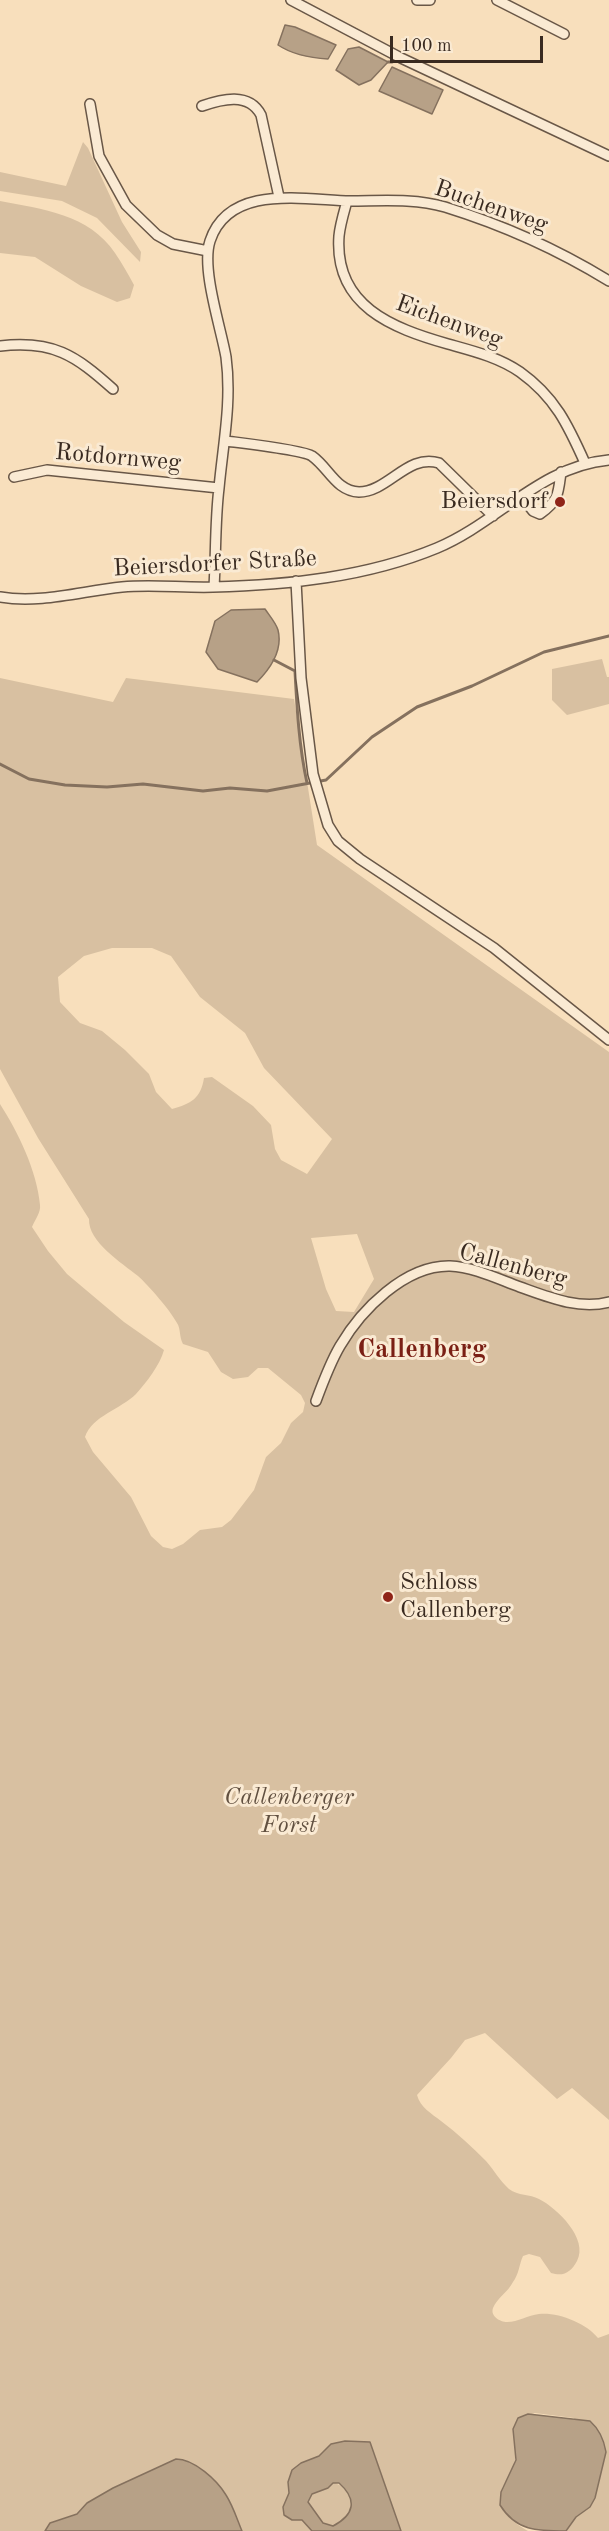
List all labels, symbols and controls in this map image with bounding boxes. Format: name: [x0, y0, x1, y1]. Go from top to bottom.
scale bar: [393, 24, 546, 62]
text: 100 m: [401, 37, 452, 55]
street label: Buchenweg: [430, 174, 552, 240]
street label: Eichenweg: [391, 289, 507, 355]
street label: Rotdornweg: [54, 438, 182, 478]
place label: Beiersdorf: [440, 488, 548, 516]
marker: Beiersdorf: [553, 495, 567, 509]
street label: Beiersdorfer Straße: [112, 544, 318, 584]
street label: Callenberg: [456, 1238, 570, 1294]
district label: Callenberg: [357, 1334, 487, 1366]
place label: Schloss Callenberg: [400, 1569, 511, 1625]
marker: Schloss Callenberg: [381, 1590, 395, 1604]
park label: Callenberger Forst: [224, 1784, 354, 1840]

